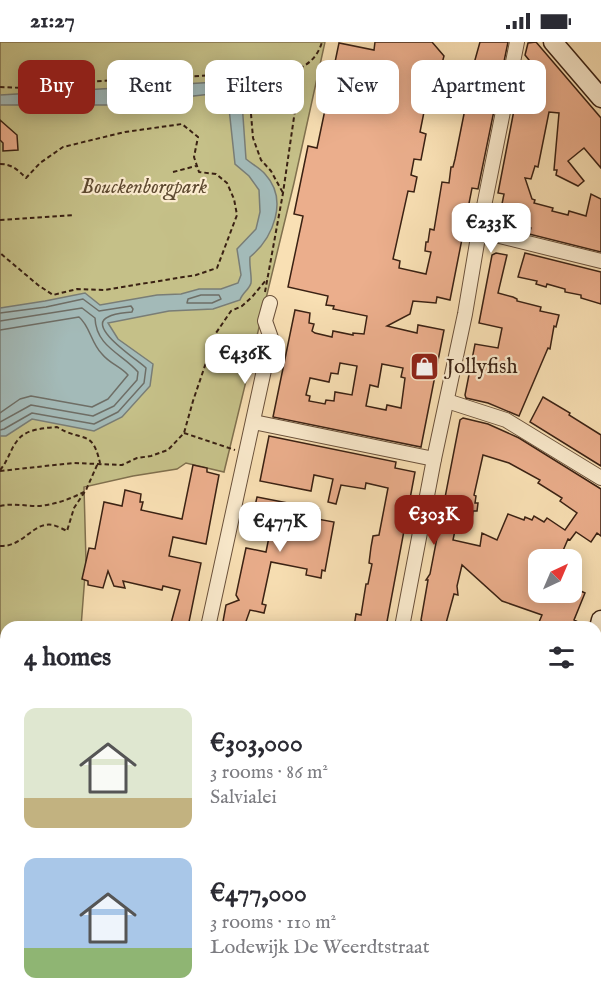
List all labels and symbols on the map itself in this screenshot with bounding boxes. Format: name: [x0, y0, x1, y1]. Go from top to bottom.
park label: Bouckenborgpark: [81, 174, 208, 201]
pin: €233K: [449, 203, 533, 254]
pin: €436K: [203, 334, 287, 385]
shop icon: Jollyfish: [409, 351, 441, 383]
place label: Jollyfish: [444, 354, 518, 381]
pin: €303K: [392, 495, 476, 546]
pin: €477K: [238, 502, 322, 553]
north arrow: [528, 549, 582, 603]

